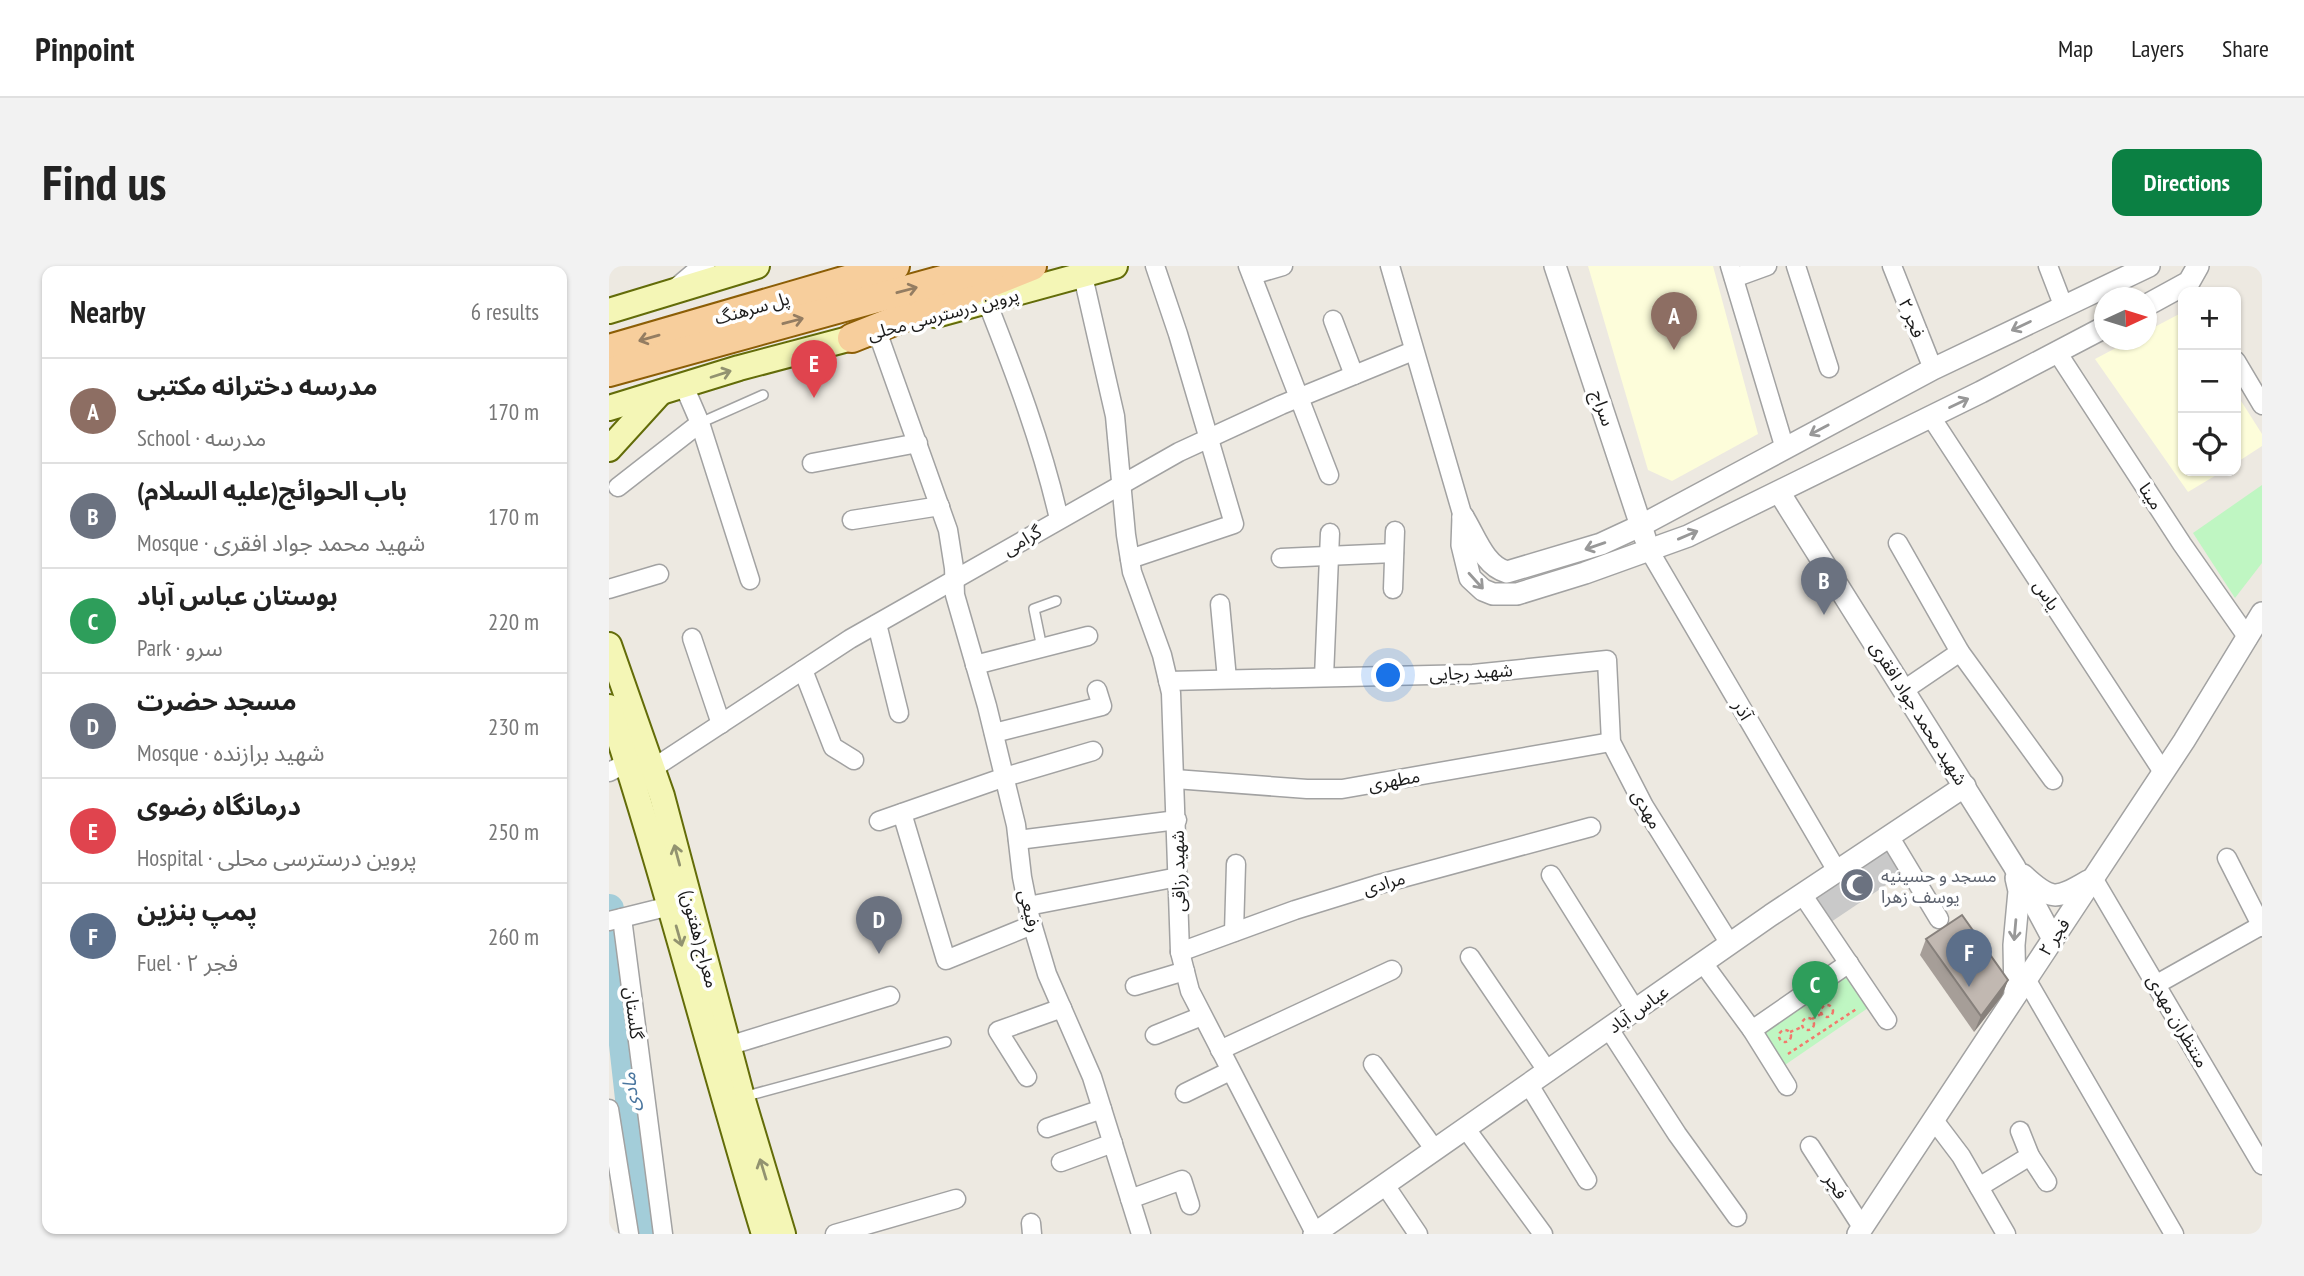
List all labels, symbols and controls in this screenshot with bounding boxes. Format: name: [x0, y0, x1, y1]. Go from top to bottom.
text: Pinpoint: [35, 27, 134, 70]
text: Map: [2058, 33, 2093, 64]
text: Layers: [2131, 33, 2184, 64]
text: Share: [2222, 33, 2269, 64]
button: Directions: [2112, 149, 2262, 216]
text: Find us: [42, 150, 166, 214]
street label: پروین درسترسی محلی: [865, 283, 1021, 345]
one-way arrow: [895, 283, 918, 296]
street label: پل سرهنگ: [712, 286, 792, 330]
north arrow: [2094, 287, 2157, 350]
map controls: [2178, 287, 2241, 476]
button: +: [2178, 287, 2241, 350]
text: Nearby: [70, 292, 145, 331]
pin: A: [1651, 292, 1697, 350]
street label: فجر ۲: [1894, 295, 1930, 341]
text: 6 results: [471, 297, 539, 326]
one-way arrow: [782, 314, 804, 327]
one-way arrow: [2011, 320, 2032, 333]
one-way arrow: [638, 332, 661, 345]
pin: E: [791, 340, 837, 398]
button: −: [2178, 350, 2241, 413]
one-way arrow: [710, 366, 732, 379]
text: مدرسه دخترانه مکتبی: [137, 369, 378, 402]
street label: سراج: [1584, 387, 1620, 430]
one-way arrow: [1948, 396, 1969, 410]
text: A: [87, 397, 99, 426]
text: 170 m: [488, 397, 539, 426]
button: locate: [2178, 413, 2241, 476]
text: School · مدرسه: [137, 423, 266, 452]
one-way arrow: [1809, 424, 1830, 437]
text: باب الحوائج(علیه السلام): [137, 474, 407, 507]
street label: مینا: [2134, 478, 2168, 514]
text: B: [87, 502, 99, 531]
text: 170 m: [488, 502, 539, 531]
street label: گرامی: [998, 519, 1046, 560]
text: Mosque · شهید محمد جواد افقری: [137, 528, 425, 557]
one-way arrow: [1677, 528, 1698, 541]
one-way arrow: [1584, 541, 1606, 553]
pin: B: [1801, 557, 1847, 615]
one-way arrow: [1468, 572, 1484, 590]
street label: یاس: [2029, 575, 2065, 615]
text: بوستان عباس آباد: [137, 579, 338, 612]
text: C: [88, 607, 98, 636]
text: 220 m: [488, 607, 539, 636]
text: Park · سرو: [137, 633, 223, 662]
street label: شهید محمد جواد افقری: [1865, 637, 1973, 789]
your location: [1371, 658, 1405, 692]
street label: شهید رجایی: [1429, 658, 1513, 686]
text: مسجد حضرت: [137, 684, 297, 717]
street label: آذر: [1728, 695, 1758, 725]
text: D: [87, 712, 99, 741]
text: 230 m: [488, 712, 539, 741]
text: Mosque · شهید برازنده: [137, 738, 325, 767]
street label: مطهری: [1366, 764, 1422, 796]
street label: مهدی: [1627, 785, 1667, 833]
text: درمانگاه رضوی: [137, 789, 301, 822]
text: E: [88, 817, 98, 846]
text: 250 m: [488, 817, 539, 846]
street label: شهید رزاقی: [1166, 830, 1190, 912]
text: Hospital · پروین درسترسی محلی: [137, 843, 417, 872]
one-way arrow: [670, 844, 683, 866]
place label: مسجد و حسینیه یوسف زهرا: [1881, 864, 1997, 908]
street label: مرادی: [1360, 866, 1408, 900]
mosque icon: مسجد و حسینیه یوسف زهرا: [1838, 866, 1876, 904]
street label: رفیعی: [1014, 887, 1046, 935]
street label: معراج (هفتون): [674, 888, 724, 991]
text: پمپ بنزین: [137, 894, 257, 927]
pin: D: [856, 896, 902, 954]
street label: فجر ۲: [2033, 914, 2075, 960]
one-way arrow: [2008, 919, 2021, 941]
text: F: [88, 922, 98, 951]
text: 260 m: [488, 922, 539, 951]
one-way arrow: [673, 925, 686, 947]
pin: F: [1946, 929, 1992, 987]
text: Fuel · فجر ۲: [137, 948, 238, 977]
pin: C: [1792, 961, 1838, 1019]
street label: منتظران مهدی: [2142, 970, 2214, 1072]
street label: عباس آباد: [1603, 980, 1673, 1038]
street label: گلستان: [619, 986, 649, 1041]
water label: مادی: [616, 1071, 644, 1113]
one-way arrow: [756, 1158, 769, 1180]
street label: فجر: [1819, 1168, 1853, 1203]

